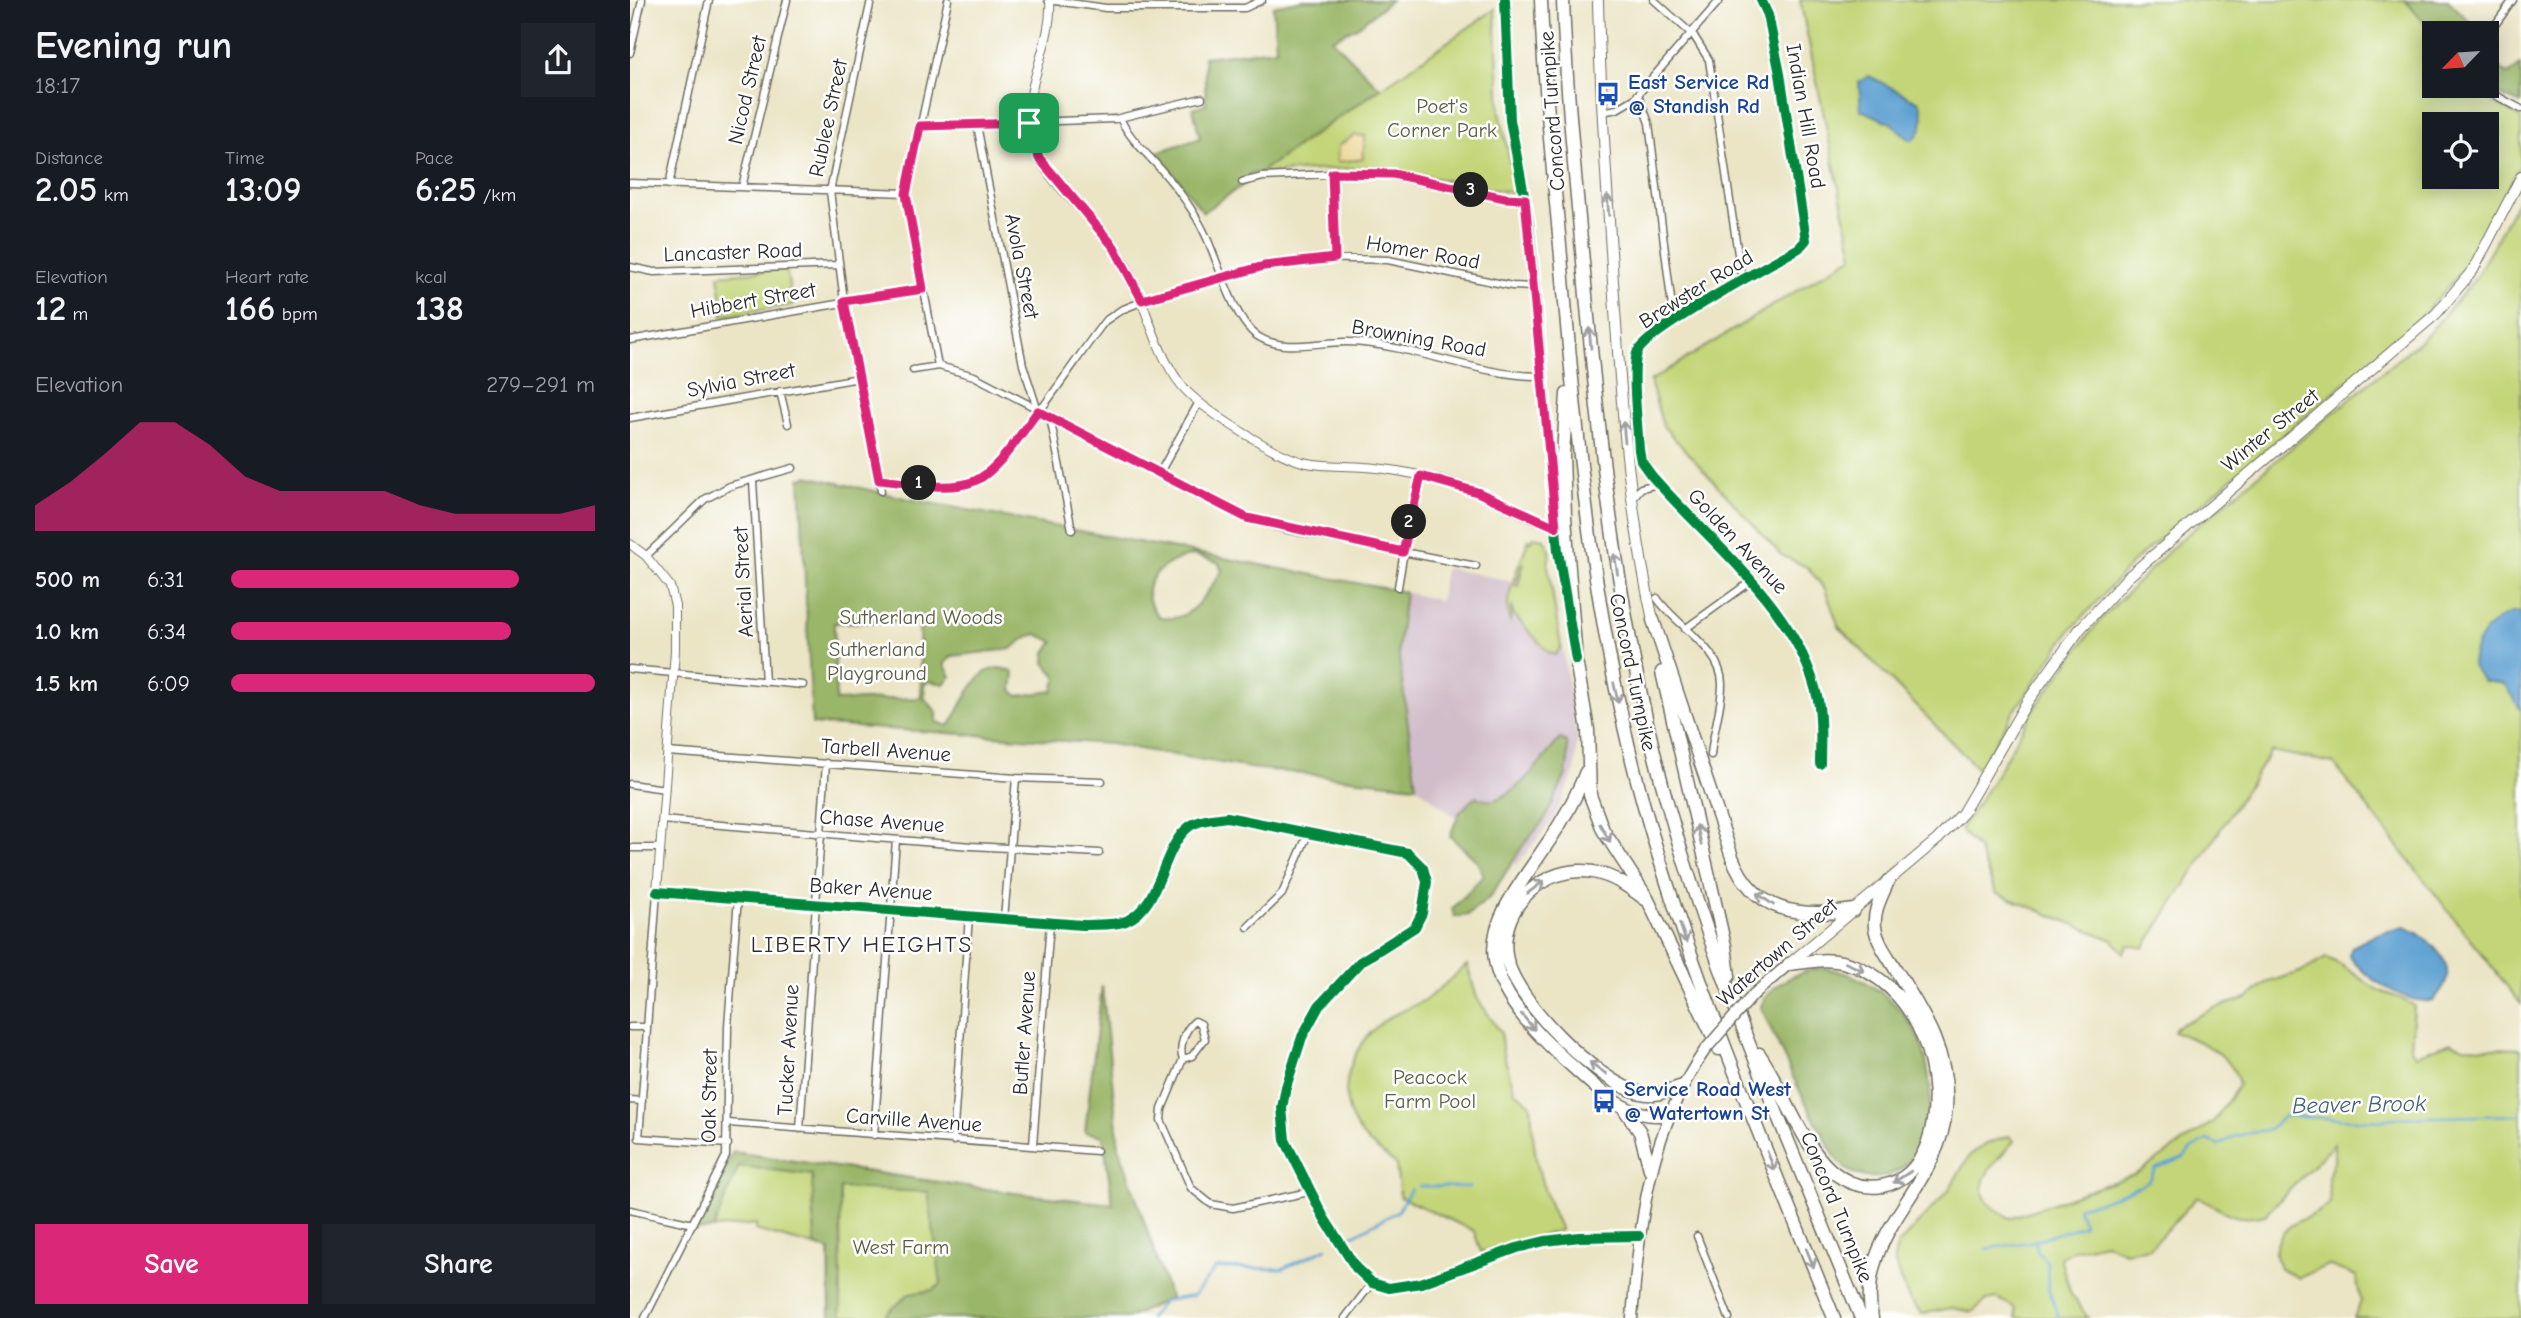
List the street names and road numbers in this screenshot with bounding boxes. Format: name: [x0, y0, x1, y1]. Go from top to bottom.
street label: Concord Turnpike: [1534, 30, 1570, 192]
street label: Nicod Street: [723, 32, 771, 147]
street label: Indian Hill Road: [1781, 42, 1831, 190]
street label: Rublee Street: [804, 56, 852, 179]
street label: Avola Street: [1000, 211, 1044, 322]
street label: Homer Road: [1364, 230, 1482, 274]
street label: Lancaster Road: [663, 238, 803, 266]
street label: Brewster Road: [1635, 245, 1757, 333]
street label: Hibbert Street: [688, 277, 819, 323]
street label: Browning Road: [1350, 314, 1488, 362]
street label: Sylvia Street: [685, 358, 798, 402]
street label: Winter Street: [2216, 383, 2324, 477]
street label: Golden Avenue: [1683, 483, 1793, 599]
street label: Aerial Street: [728, 525, 758, 638]
street label: Concord Turnpike: [1605, 591, 1661, 753]
street label: Tarbell Avenue: [820, 733, 952, 767]
street label: Chase Avenue: [819, 805, 945, 837]
street label: Baker Avenue: [809, 873, 933, 905]
street label: Watertown Street: [1712, 892, 1843, 1011]
street label: Butler Avenue: [1008, 970, 1040, 1096]
street label: Tucker Avenue: [773, 984, 803, 1116]
street label: Oak Street: [696, 1048, 722, 1143]
street label: Carville Avenue: [845, 1103, 983, 1137]
street label: Concord Turnpike: [1796, 1128, 1878, 1286]

